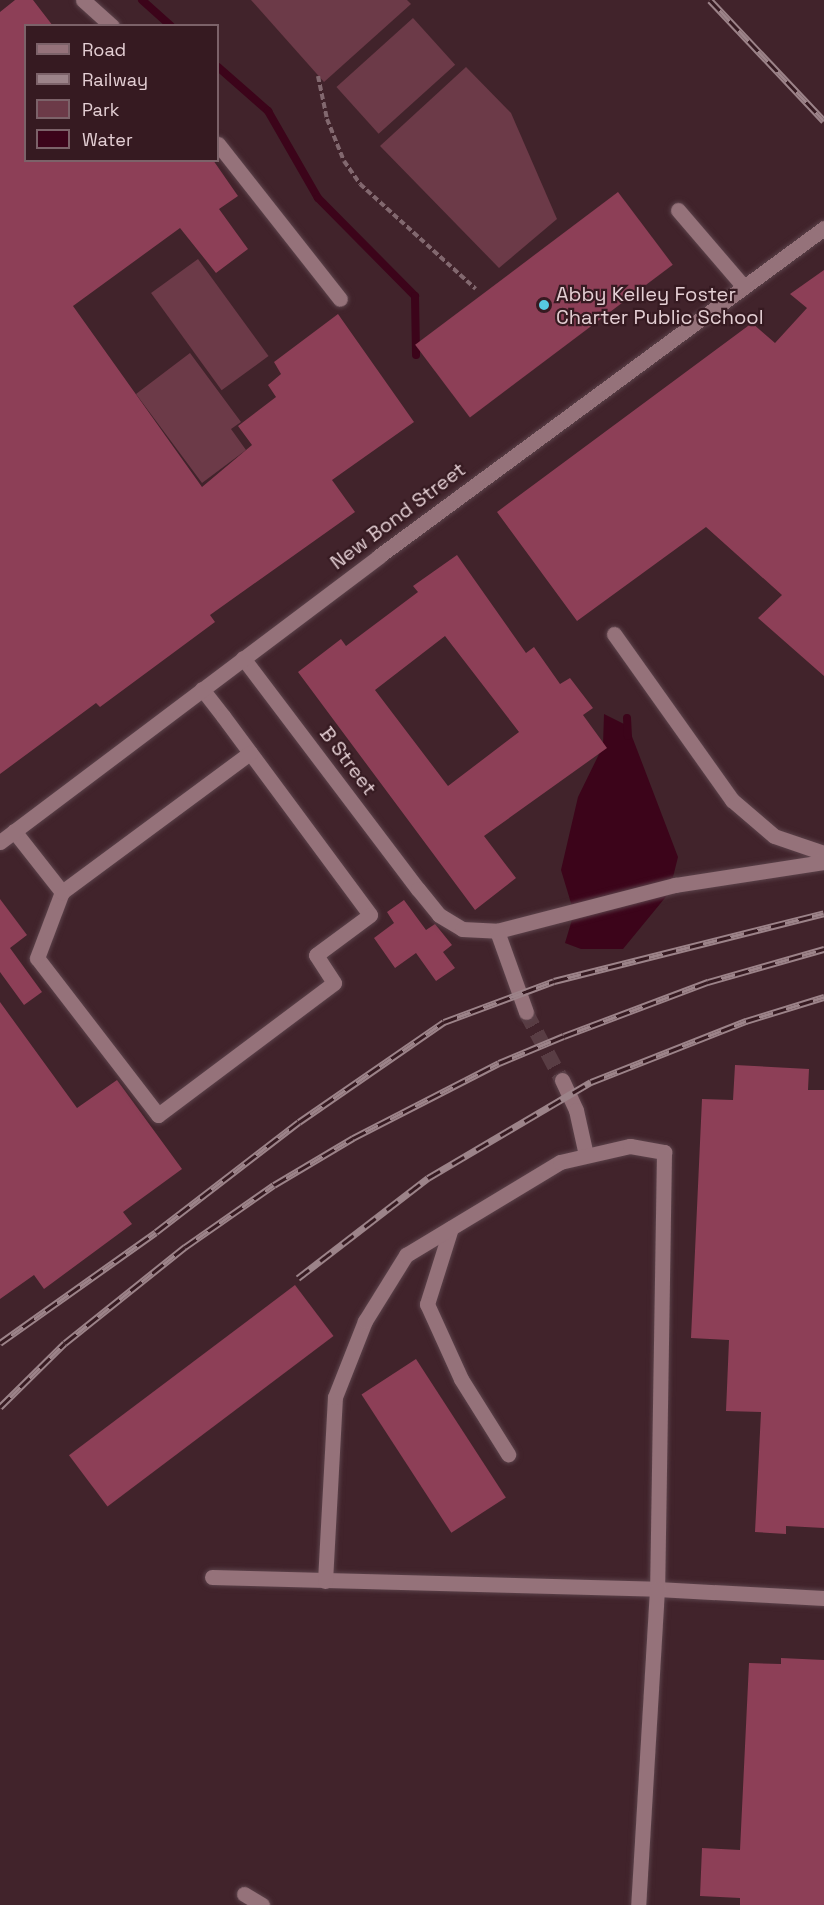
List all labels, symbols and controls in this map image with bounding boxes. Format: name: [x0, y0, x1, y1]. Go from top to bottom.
legend: [24, 24, 219, 162]
text: Road: [82, 38, 126, 61]
text: Railway: [82, 68, 148, 91]
text: Park: [82, 98, 119, 121]
text: Water: [82, 128, 133, 151]
place label: Abby Kelley Foster Charter Public School: [556, 282, 764, 329]
marker: Abby Kelley Foster Charter Public School: [537, 298, 551, 312]
street label: New Bond Street: [326, 457, 470, 575]
street label: B Street: [314, 722, 382, 800]

